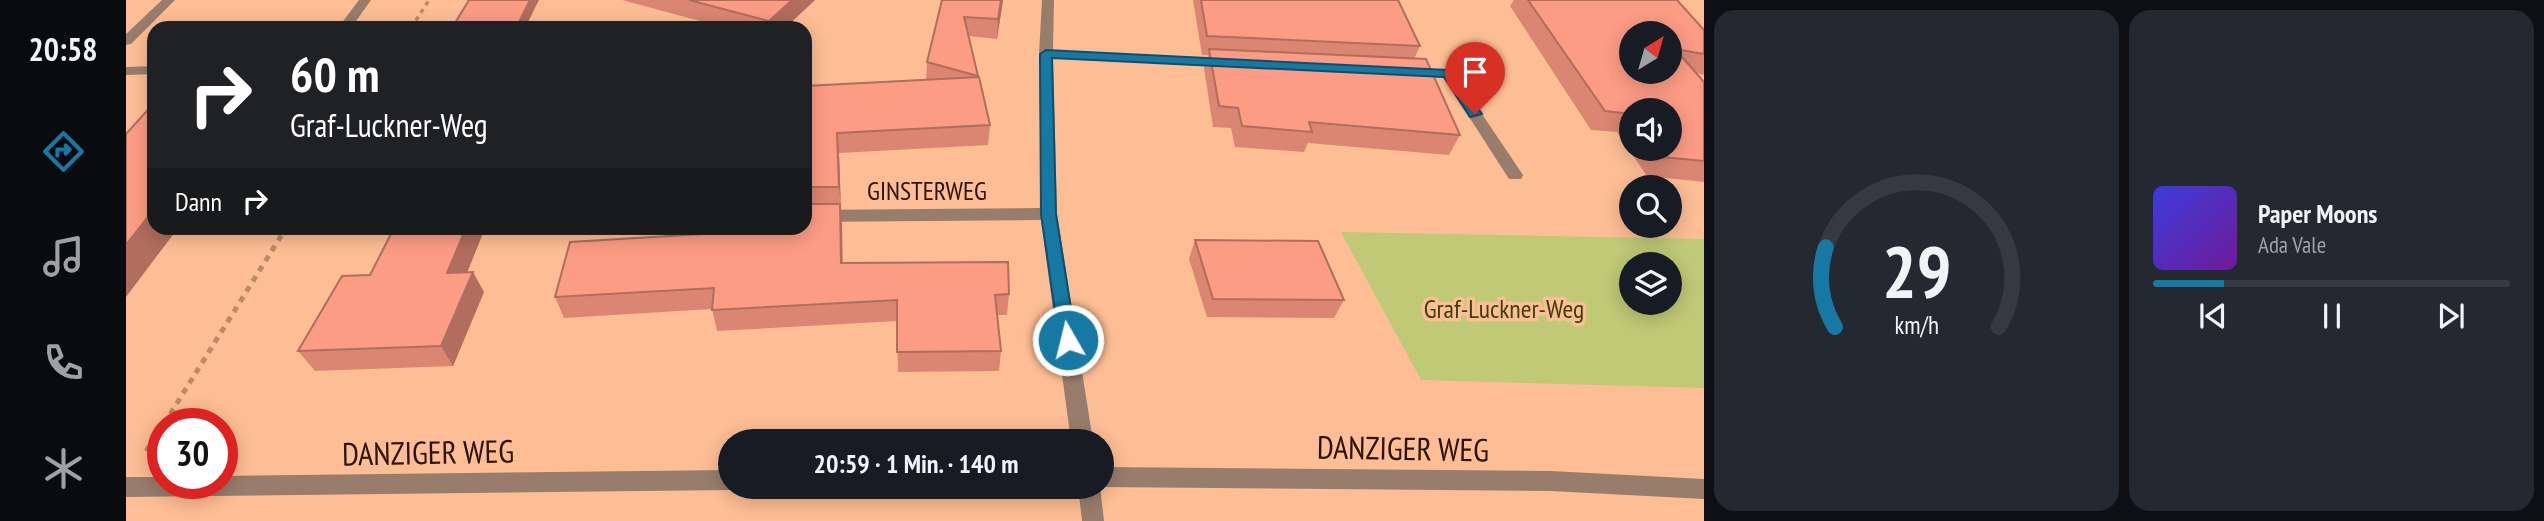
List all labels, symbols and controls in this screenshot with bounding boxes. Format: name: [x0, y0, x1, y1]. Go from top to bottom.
north arrow: [1619, 21, 1682, 84]
map controls: [1619, 21, 1682, 315]
text: 20:58: [28, 28, 98, 70]
text: 60 m: [290, 42, 379, 106]
pin: [1445, 42, 1505, 114]
icon: right: [175, 49, 266, 140]
icon: arrive: [1456, 53, 1494, 91]
button: sound: [1619, 98, 1682, 161]
text: Graf-Luckner-Weg: [290, 104, 488, 146]
icon: directions: [39, 127, 88, 176]
street label: GINSTERWEG: [867, 174, 987, 207]
button: search: [1619, 175, 1682, 238]
icon: right: [236, 182, 274, 220]
text: Dann: [175, 185, 222, 218]
text: Paper Moons: [2258, 197, 2377, 230]
text: 29: [1882, 223, 1951, 317]
text: Ada Vale: [2258, 230, 2326, 259]
icon: music: [39, 232, 88, 281]
button: layers: [1619, 252, 1682, 315]
park label: Graf-Luckner-Weg: [1424, 292, 1584, 325]
icon: previous: [2194, 297, 2232, 335]
icon: pause: [2313, 297, 2351, 335]
icon: next: [2432, 297, 2470, 335]
position arrow: [1031, 303, 1105, 377]
text: km/h: [1894, 308, 1939, 340]
icon: phone: [39, 338, 88, 387]
speed limit sign: 30: [147, 408, 238, 499]
street label: DANZIGER WEG: [1317, 426, 1489, 470]
street label: DANZIGER WEG: [342, 430, 514, 474]
icon: climate: [39, 444, 88, 493]
text: 20:59 · 1 Min. · 140 m: [814, 447, 1018, 480]

